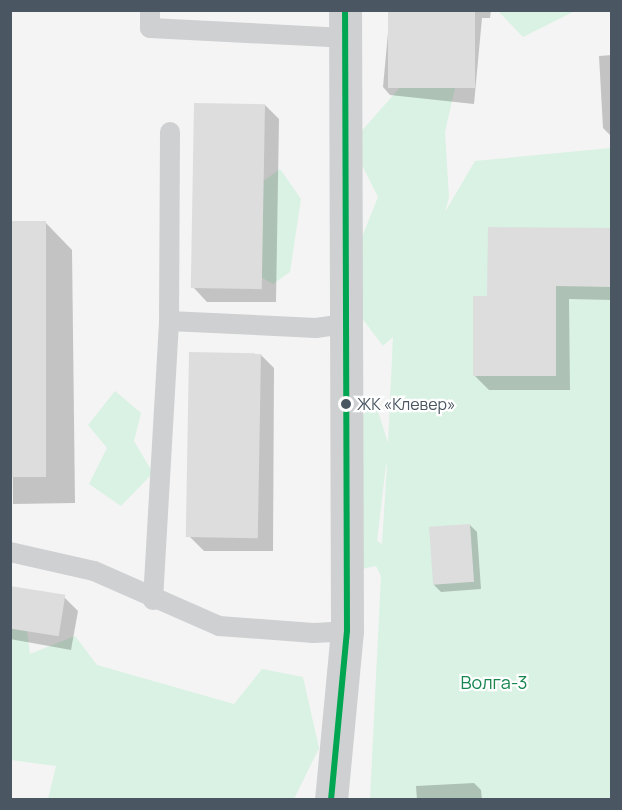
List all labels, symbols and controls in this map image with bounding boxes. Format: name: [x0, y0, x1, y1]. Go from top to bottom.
place label: ЖК «Клевер»: [357, 394, 456, 414]
marker: ЖК «Клевер»: [340, 398, 352, 410]
park label: Волга-3: [461, 671, 527, 693]

